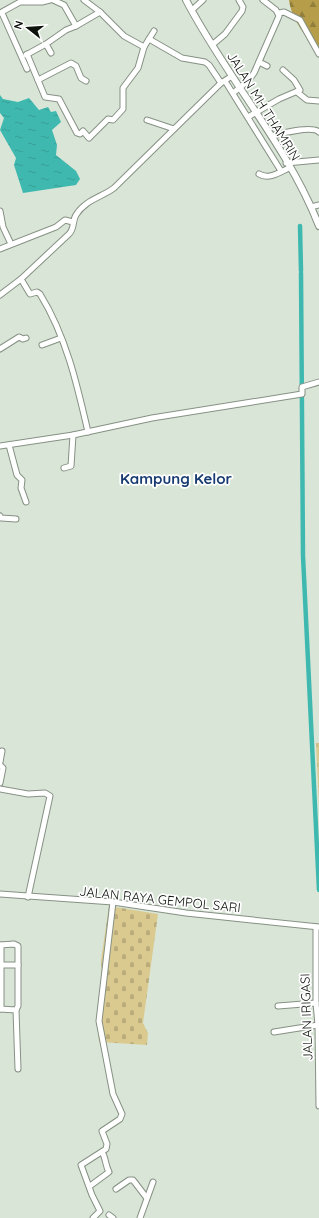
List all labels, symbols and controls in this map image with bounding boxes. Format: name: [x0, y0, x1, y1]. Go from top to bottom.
north arrow: [8, 8, 48, 48]
text: N: [11, 19, 26, 31]
street label: JALAN MH THAMRIN: [224, 49, 304, 163]
district label: Kampung Kelor: [120, 469, 233, 488]
street label: JALAN RAYA GEMPOL SARI: [78, 883, 242, 915]
street label: JALAN IRIGASI: [296, 973, 316, 1061]

